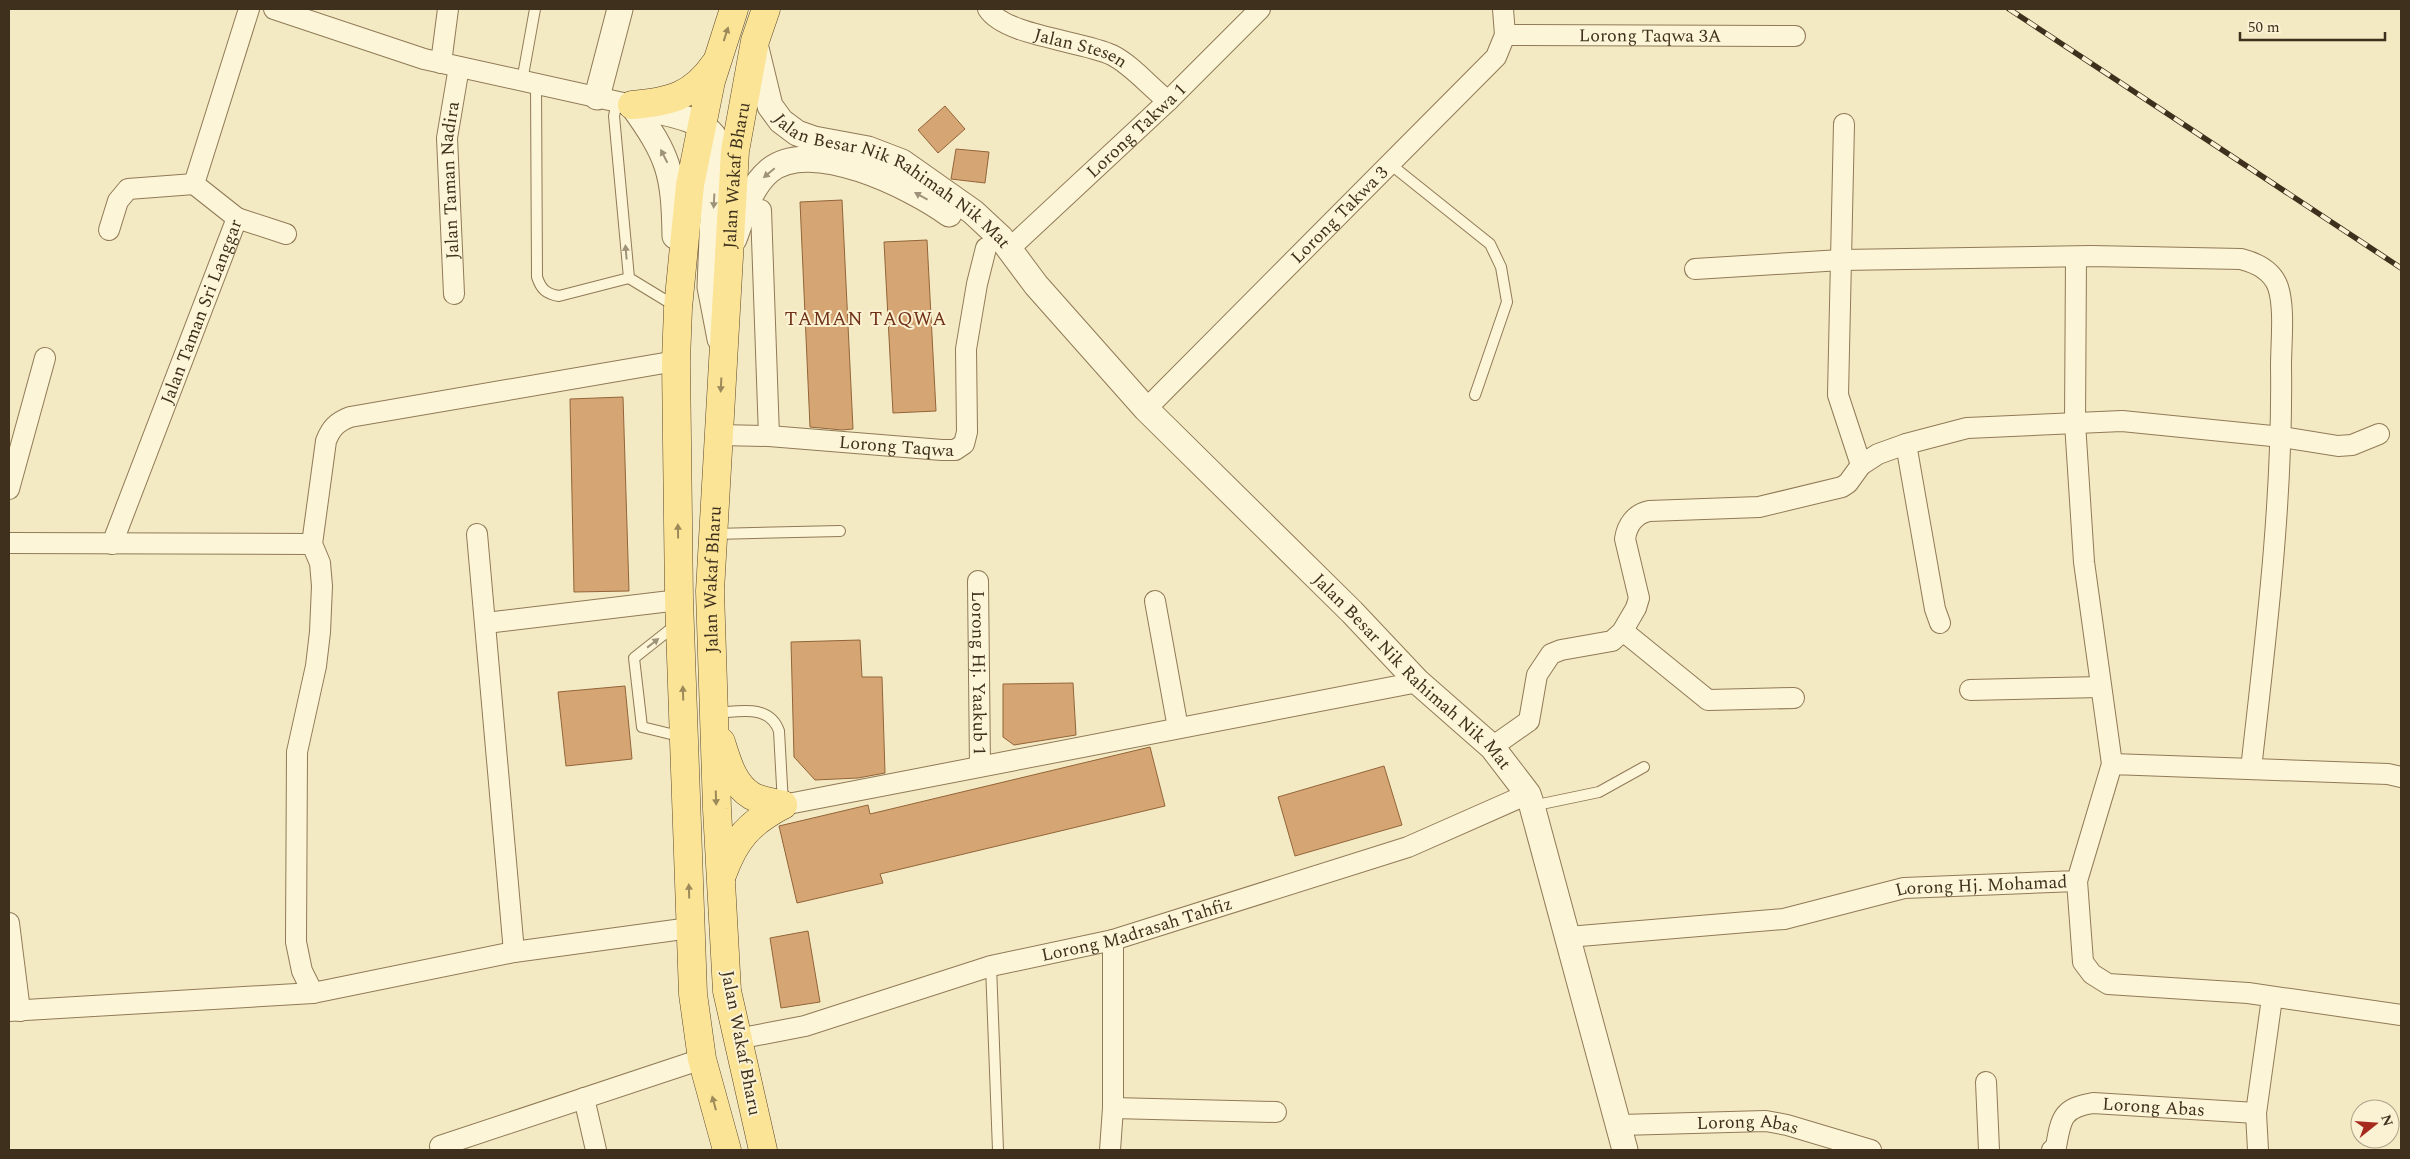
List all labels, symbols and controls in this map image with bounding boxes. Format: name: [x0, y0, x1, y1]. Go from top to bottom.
scale bar: [2240, 10, 2385, 42]
text: 50 m: [2248, 16, 2280, 39]
street label: Jalan Stesen: [1031, 21, 1133, 75]
street label: Lorong Taqwa 3A: [1579, 22, 1721, 49]
one-way arrow: [722, 27, 730, 42]
street label: Lorong Takwa 1: [1080, 76, 1193, 184]
street label: Jalan Taman Nadira: [433, 99, 467, 260]
street label: Jalan Wakaf Bharu: [716, 100, 757, 249]
street label: Jalan Besar Nik Rahimah Nik Mat: [766, 108, 1018, 254]
one-way arrow: [660, 149, 668, 163]
street label: Lorong Takwa 3: [1284, 160, 1394, 270]
one-way arrow: [763, 167, 776, 178]
one-way arrow: [914, 191, 928, 200]
one-way arrow: [710, 193, 718, 209]
street label: Jalan Taman Sri Langgar: [153, 215, 249, 408]
one-way arrow: [622, 244, 630, 260]
district label: TAMAN TAQWA: [785, 305, 947, 334]
one-way arrow: [717, 378, 725, 394]
street label: Lorong Taqwa: [838, 428, 954, 464]
street label: Jalan Wakaf Bharu: [696, 505, 728, 654]
one-way arrow: [674, 522, 682, 538]
street label: Jalan Besar Nik Rahimah Nik Mat: [1306, 567, 1518, 775]
street label: Lorong Hj. Yaakub 1: [965, 591, 993, 755]
one-way arrow: [646, 638, 660, 648]
one-way arrow: [678, 685, 686, 701]
one-way arrow: [713, 790, 721, 806]
street label: Lorong Hj. Mohamad: [1892, 868, 2068, 903]
one-way arrow: [685, 882, 693, 898]
street label: Lorong Madrasah Tahfiz: [1039, 890, 1236, 968]
street label: Jalan Wakaf Bharu: [714, 968, 768, 1118]
street label: Lorong Abas: [2102, 1090, 2206, 1123]
one-way arrow: [709, 1096, 717, 1111]
north arrow: [2350, 1099, 2400, 1149]
street label: Lorong Abas: [1696, 1107, 1802, 1141]
text: N: [2375, 1112, 2399, 1129]

